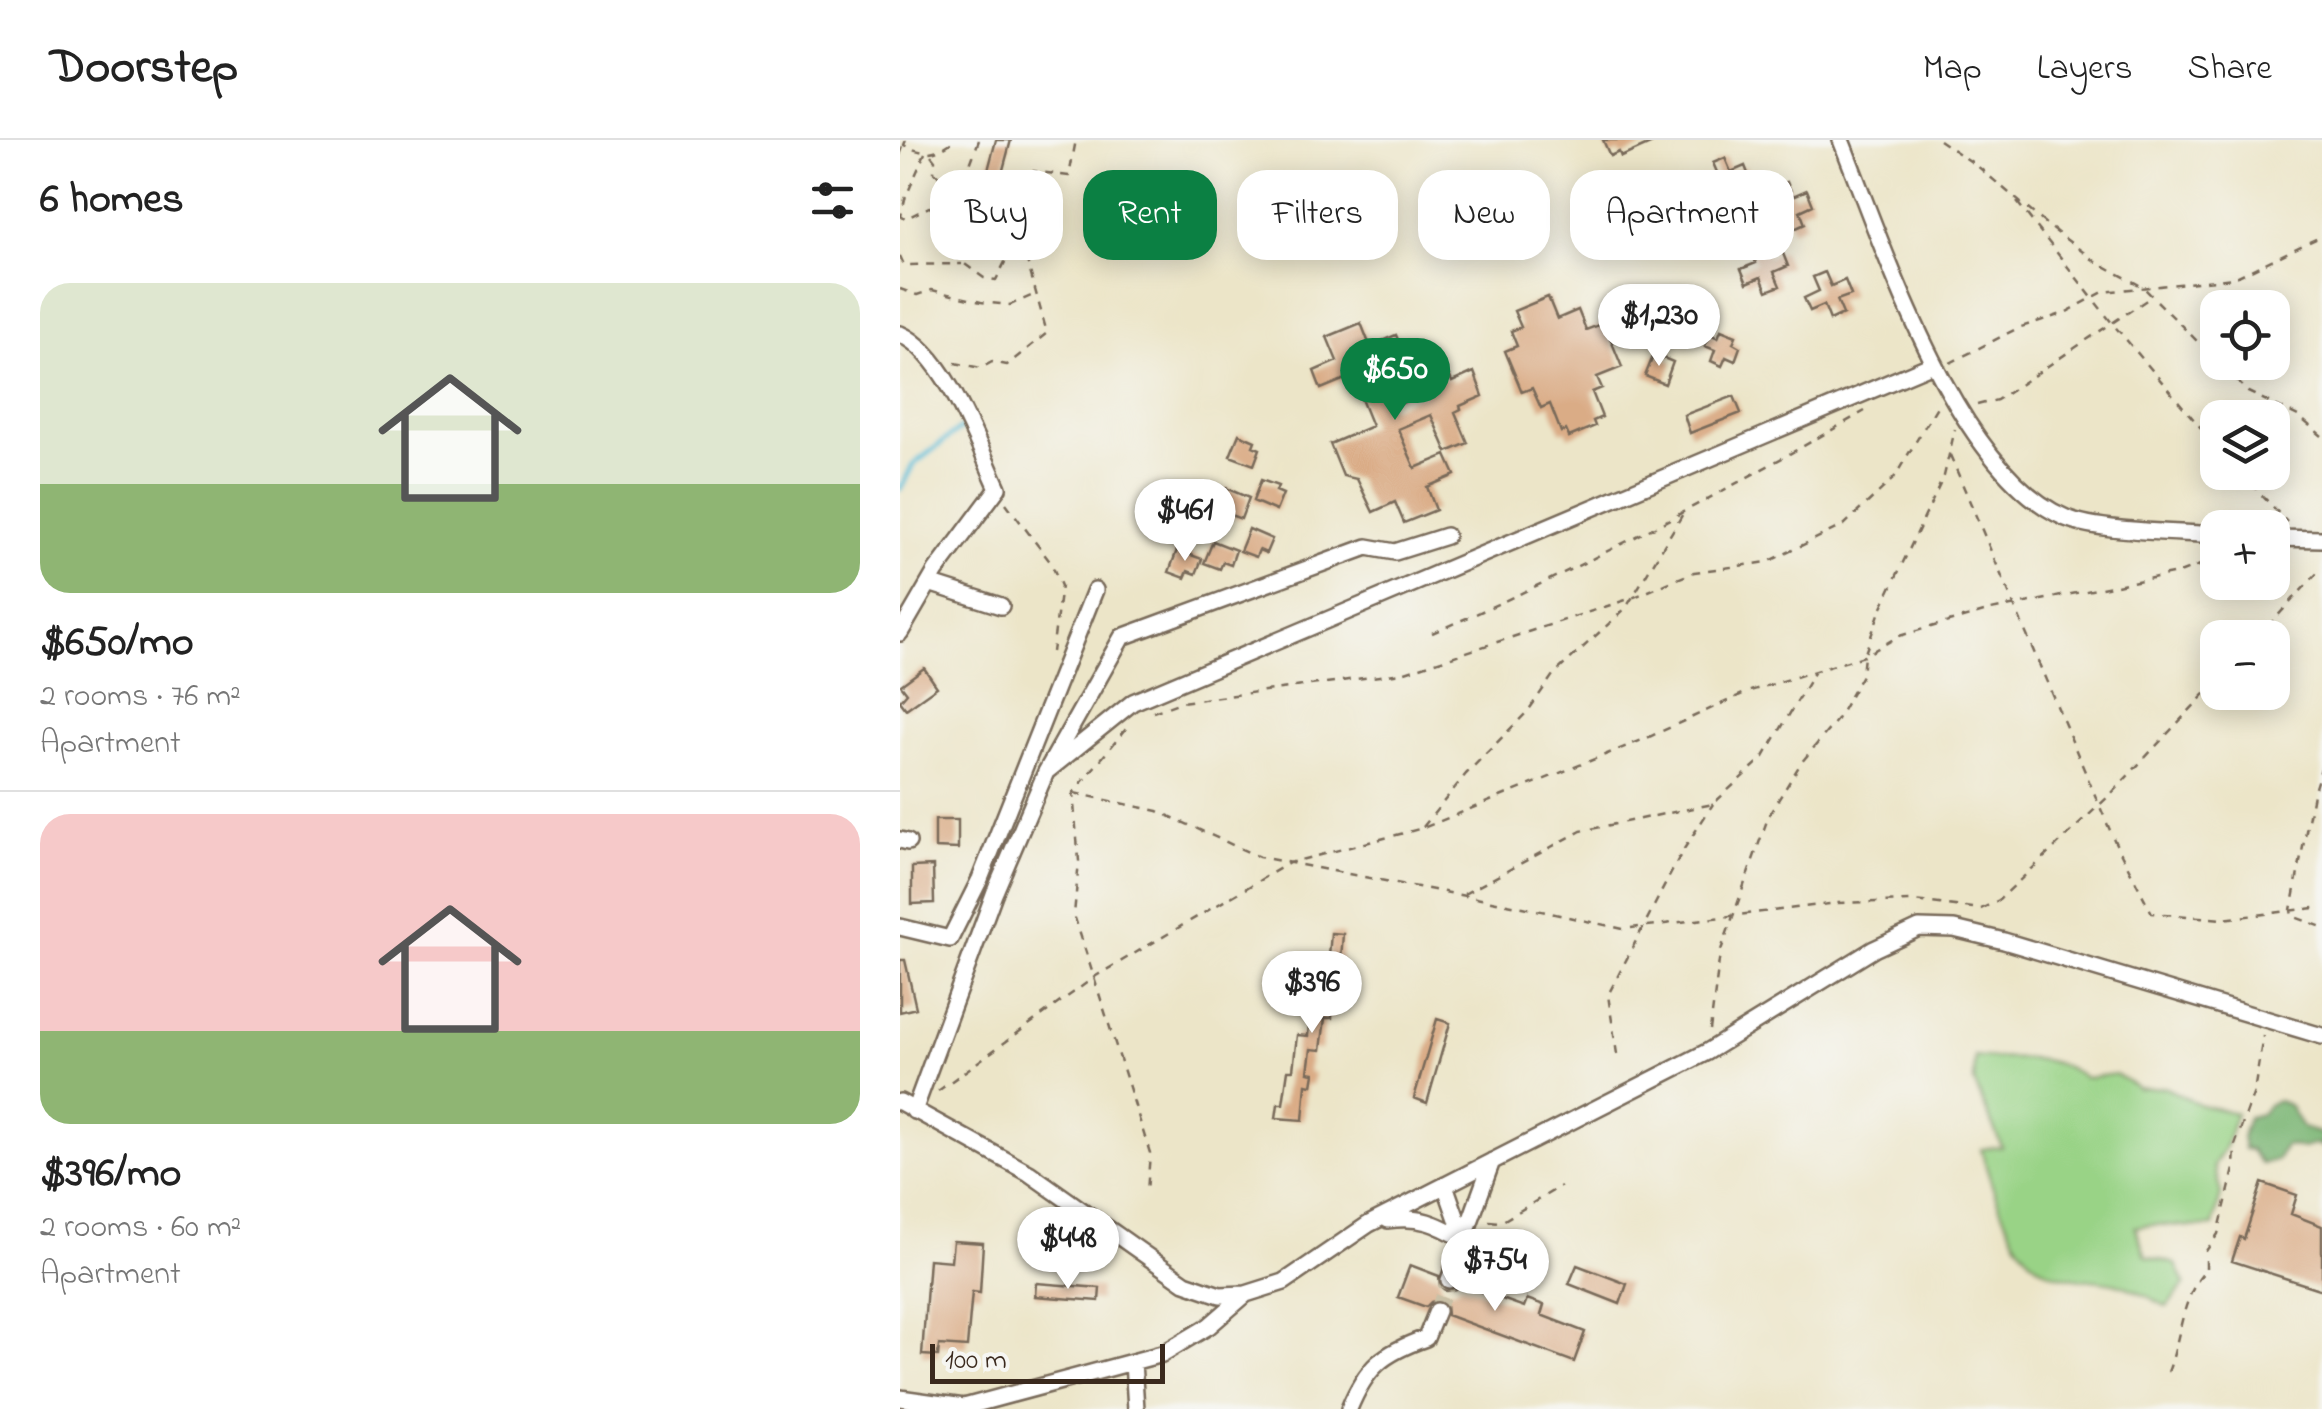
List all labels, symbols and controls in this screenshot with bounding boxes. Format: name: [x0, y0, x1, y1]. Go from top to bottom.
text: Doorstep: [50, 34, 238, 104]
text: Map: [1923, 44, 1982, 95]
text: Layers: [2037, 44, 2132, 95]
text: Share: [2187, 44, 2272, 95]
text: 6 homes: [40, 170, 184, 231]
chip: Buy: [930, 170, 1063, 260]
chip: Rent: [1083, 170, 1217, 260]
chip: Filters: [1237, 170, 1398, 260]
chip: New: [1418, 170, 1550, 260]
chip: Apartment: [1570, 170, 1794, 260]
icon: filters: [805, 173, 860, 228]
pin: $1,230: [1578, 284, 1740, 369]
map controls: [2200, 290, 2290, 710]
button: locate: [2200, 290, 2290, 380]
text: $1,230: [1620, 293, 1698, 340]
pin: $650: [1336, 338, 1454, 423]
text: $650: [1362, 347, 1428, 394]
icon: home: [360, 348, 540, 528]
button: layers: [2200, 400, 2290, 490]
pin: $461: [1126, 479, 1244, 564]
text: $461: [1157, 488, 1213, 535]
button: +: [2200, 510, 2290, 600]
text: $650/mo: [40, 613, 194, 674]
button: −: [2200, 620, 2290, 710]
text: 2 rooms · 76 m²: [40, 674, 241, 721]
text: Apartment: [40, 721, 181, 768]
icon: home: [360, 879, 540, 1059]
pin: $396: [1253, 951, 1371, 1036]
text: $396: [1284, 960, 1340, 1007]
text: $396/mo: [40, 1144, 181, 1205]
text: 2 rooms · 60 m²: [40, 1205, 241, 1252]
pin: $448: [1009, 1207, 1127, 1292]
text: $448: [1039, 1216, 1097, 1263]
pin: $754: [1436, 1229, 1554, 1314]
text: $754: [1463, 1238, 1527, 1285]
text: Apartment: [40, 1252, 181, 1299]
scale bar: [930, 1339, 1165, 1384]
text: 100 m: [945, 1341, 1007, 1382]

